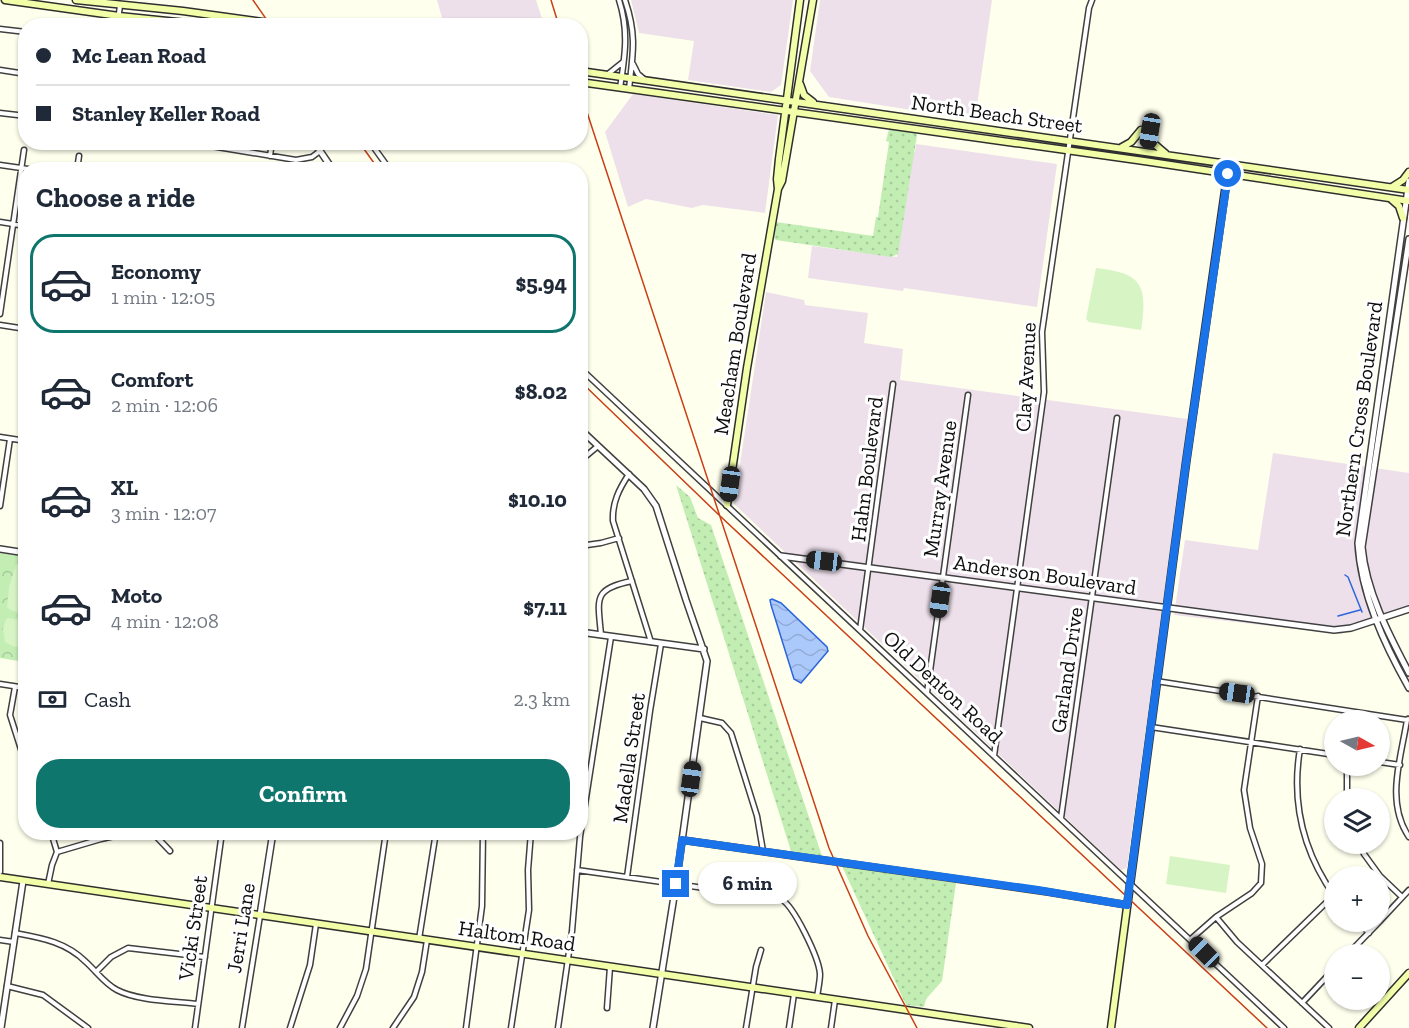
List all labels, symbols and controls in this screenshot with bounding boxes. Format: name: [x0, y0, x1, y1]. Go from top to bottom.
text: Mc Lean Road: [72, 42, 206, 69]
street label: North Beach Street: [910, 89, 1085, 138]
text: Stanley Keller Road: [72, 100, 260, 127]
car: [1138, 112, 1162, 150]
route start: [1214, 160, 1241, 187]
text: Choose a ride: [36, 182, 195, 214]
street label: Meacham Boulevard: [708, 251, 761, 437]
icon: car: [39, 257, 93, 311]
text: Economy: [111, 258, 201, 285]
text: $5.94: [515, 270, 567, 297]
text: 1 min · 12:05: [111, 285, 215, 309]
street label: Northern Cross Boulevard: [1330, 299, 1387, 538]
street label: Clay Avenue: [1010, 321, 1041, 432]
icon: car: [39, 365, 93, 419]
text: Comfort: [111, 366, 193, 393]
text: $8.02: [515, 378, 567, 405]
text: 2 min · 12:06: [111, 393, 218, 417]
street label: Hahn Boulevard: [845, 395, 888, 543]
street label: Murray Avenue: [918, 419, 962, 559]
car: [719, 465, 741, 503]
icon: car: [39, 473, 93, 527]
text: XL: [111, 474, 138, 501]
text: $10.10: [508, 486, 567, 513]
text: 3 min · 12:07: [111, 501, 217, 525]
street label: Anderson Boulevard: [952, 549, 1138, 600]
car: [805, 550, 843, 572]
icon: car: [39, 581, 93, 635]
car: [929, 581, 951, 619]
text: Moto: [111, 582, 162, 609]
text: $7.11: [523, 594, 567, 621]
street label: Garland Drive: [1045, 605, 1088, 734]
text: 4 min · 12:08: [111, 609, 219, 633]
street label: Old Denton Road: [878, 625, 1009, 749]
car: [1218, 682, 1256, 704]
icon: cash: [36, 683, 69, 716]
text: Cash: [84, 686, 131, 713]
text: 2.3 km: [514, 687, 570, 711]
street label: Madella Street: [607, 691, 650, 825]
north arrow: [1324, 710, 1390, 776]
map controls: [1324, 710, 1390, 1010]
button: Confirm: [36, 759, 570, 828]
car: [680, 760, 702, 798]
button: layers: [1324, 788, 1390, 854]
callout: 6 min: [697, 863, 796, 905]
button: +: [1324, 866, 1390, 932]
route end: [662, 870, 689, 897]
text: 6 min: [723, 871, 772, 895]
street label: Vicki Street: [173, 874, 212, 983]
street label: Jerri Lane: [221, 881, 260, 975]
street label: Haltom Road: [457, 915, 578, 956]
car: [1185, 933, 1223, 971]
button: −: [1324, 944, 1390, 1010]

